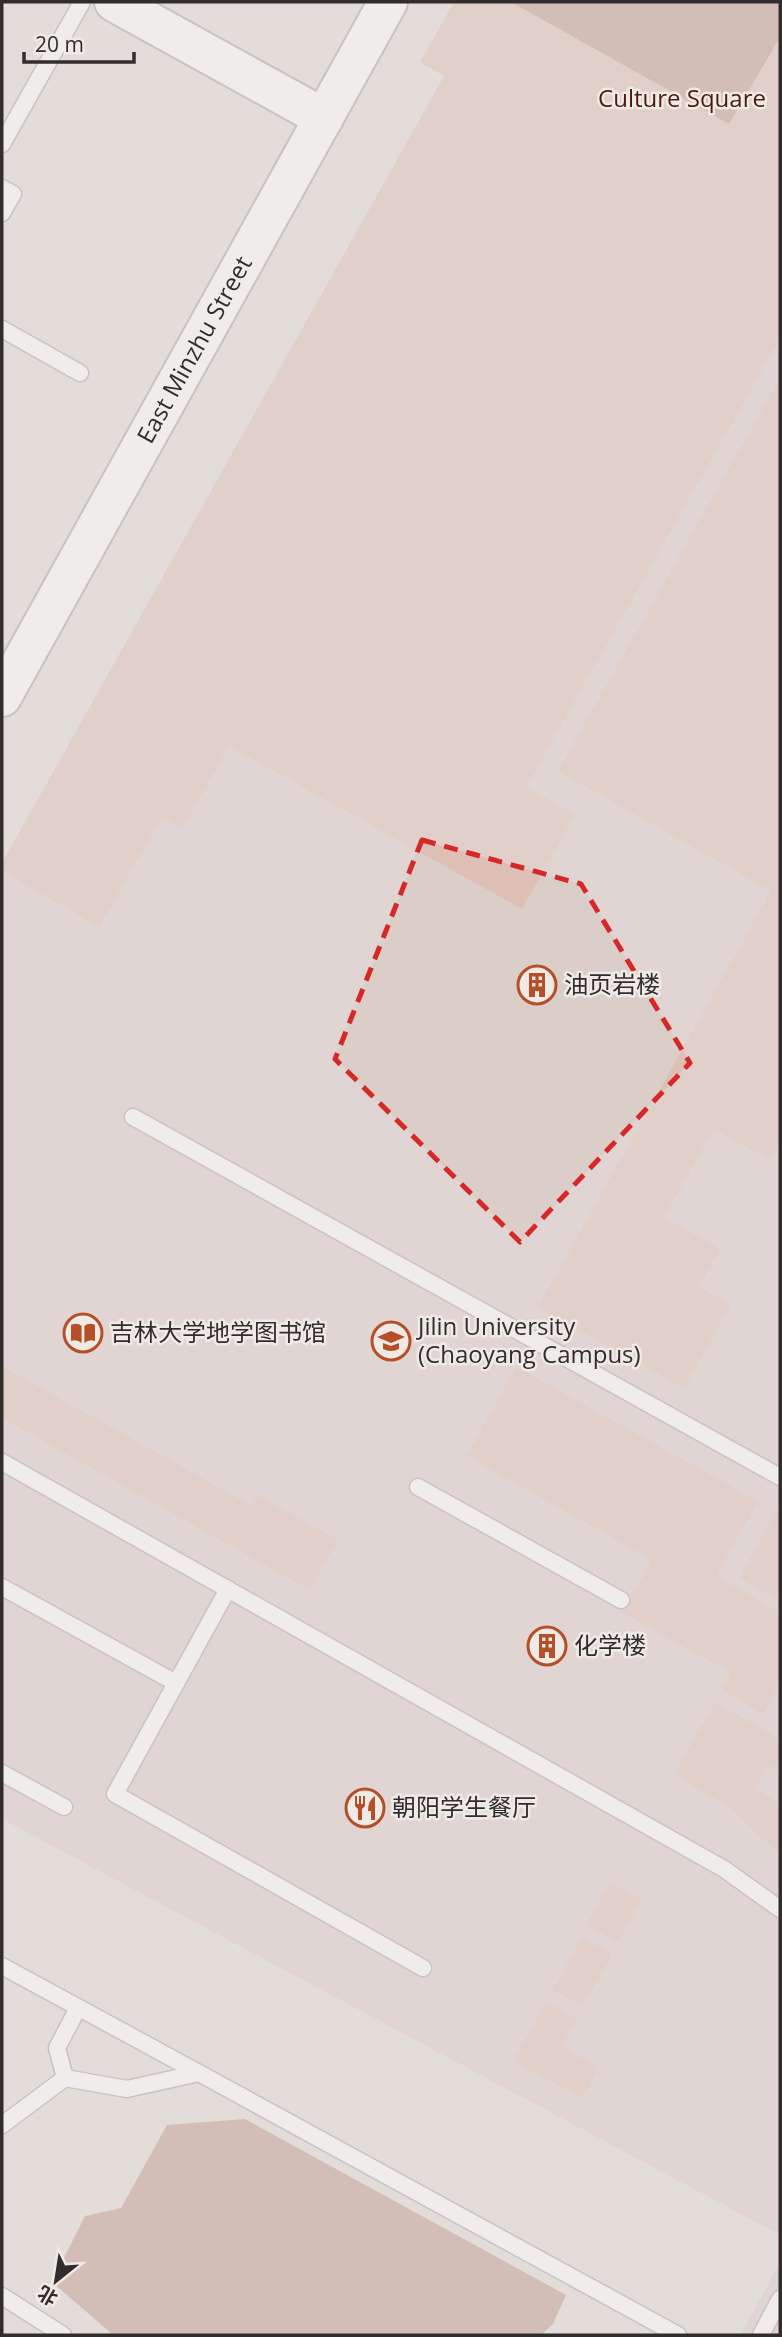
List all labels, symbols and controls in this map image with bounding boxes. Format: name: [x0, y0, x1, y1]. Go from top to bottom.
scale bar: [24, 21, 135, 65]
text: 20 m: [35, 30, 84, 58]
park label: Culture Square: [598, 81, 766, 114]
street label: East Minzhu Street: [128, 250, 259, 449]
building icon: 油页岩楼: [516, 964, 558, 1006]
place label: 油页岩楼: [564, 967, 660, 1000]
place label: Jilin University (Chaoyang Campus): [416, 1309, 641, 1370]
library icon: 吉林大学地学图书馆: [62, 1312, 104, 1354]
place label: 吉林大学地学图书馆: [110, 1315, 326, 1348]
school or university icon: Jilin University (Chaoyang Campus): [370, 1320, 412, 1362]
building icon: 化学楼: [526, 1625, 568, 1667]
place label: 化学楼: [574, 1628, 646, 1661]
restaurant icon: 朝阳学生餐厅: [344, 1787, 386, 1829]
place label: 朝阳学生餐厅: [392, 1790, 536, 1823]
north arrow: [21, 2246, 91, 2316]
text: 北: [33, 2280, 62, 2312]

